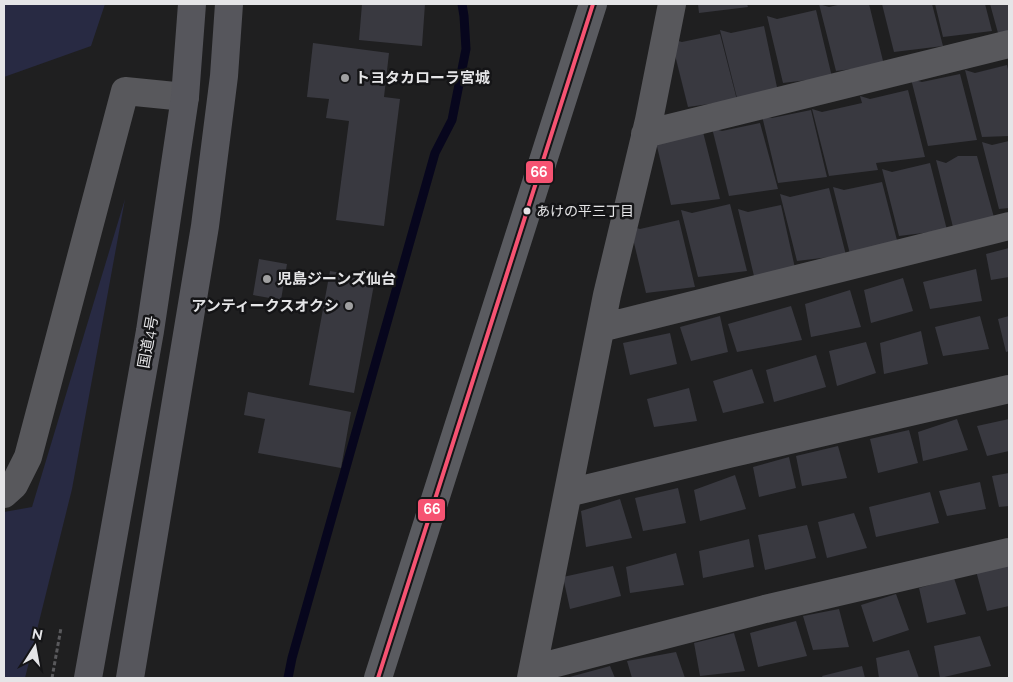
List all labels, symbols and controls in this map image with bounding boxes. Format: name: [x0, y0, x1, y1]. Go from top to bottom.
place label: トヨタカローラ宮城: [355, 69, 490, 87]
marker: トヨタカローラ宮城: [339, 72, 351, 84]
line badge: 66: [525, 160, 554, 184]
text: 66: [531, 164, 548, 180]
place label: あけの平三丁目: [536, 203, 634, 219]
marker: あけの平三丁目: [522, 206, 532, 216]
place label: 児島ジーンズ仙台: [277, 270, 396, 288]
marker: 児島ジーンズ仙台: [261, 273, 273, 285]
place label: アンティークスオクシ: [191, 297, 339, 315]
marker: アンティークスオクシ: [343, 300, 355, 312]
street label: 国道4号: [135, 314, 161, 370]
line badge: 66: [417, 498, 446, 522]
text: 66: [424, 501, 441, 517]
north arrow: [10, 622, 60, 672]
text: N: [31, 625, 44, 643]

